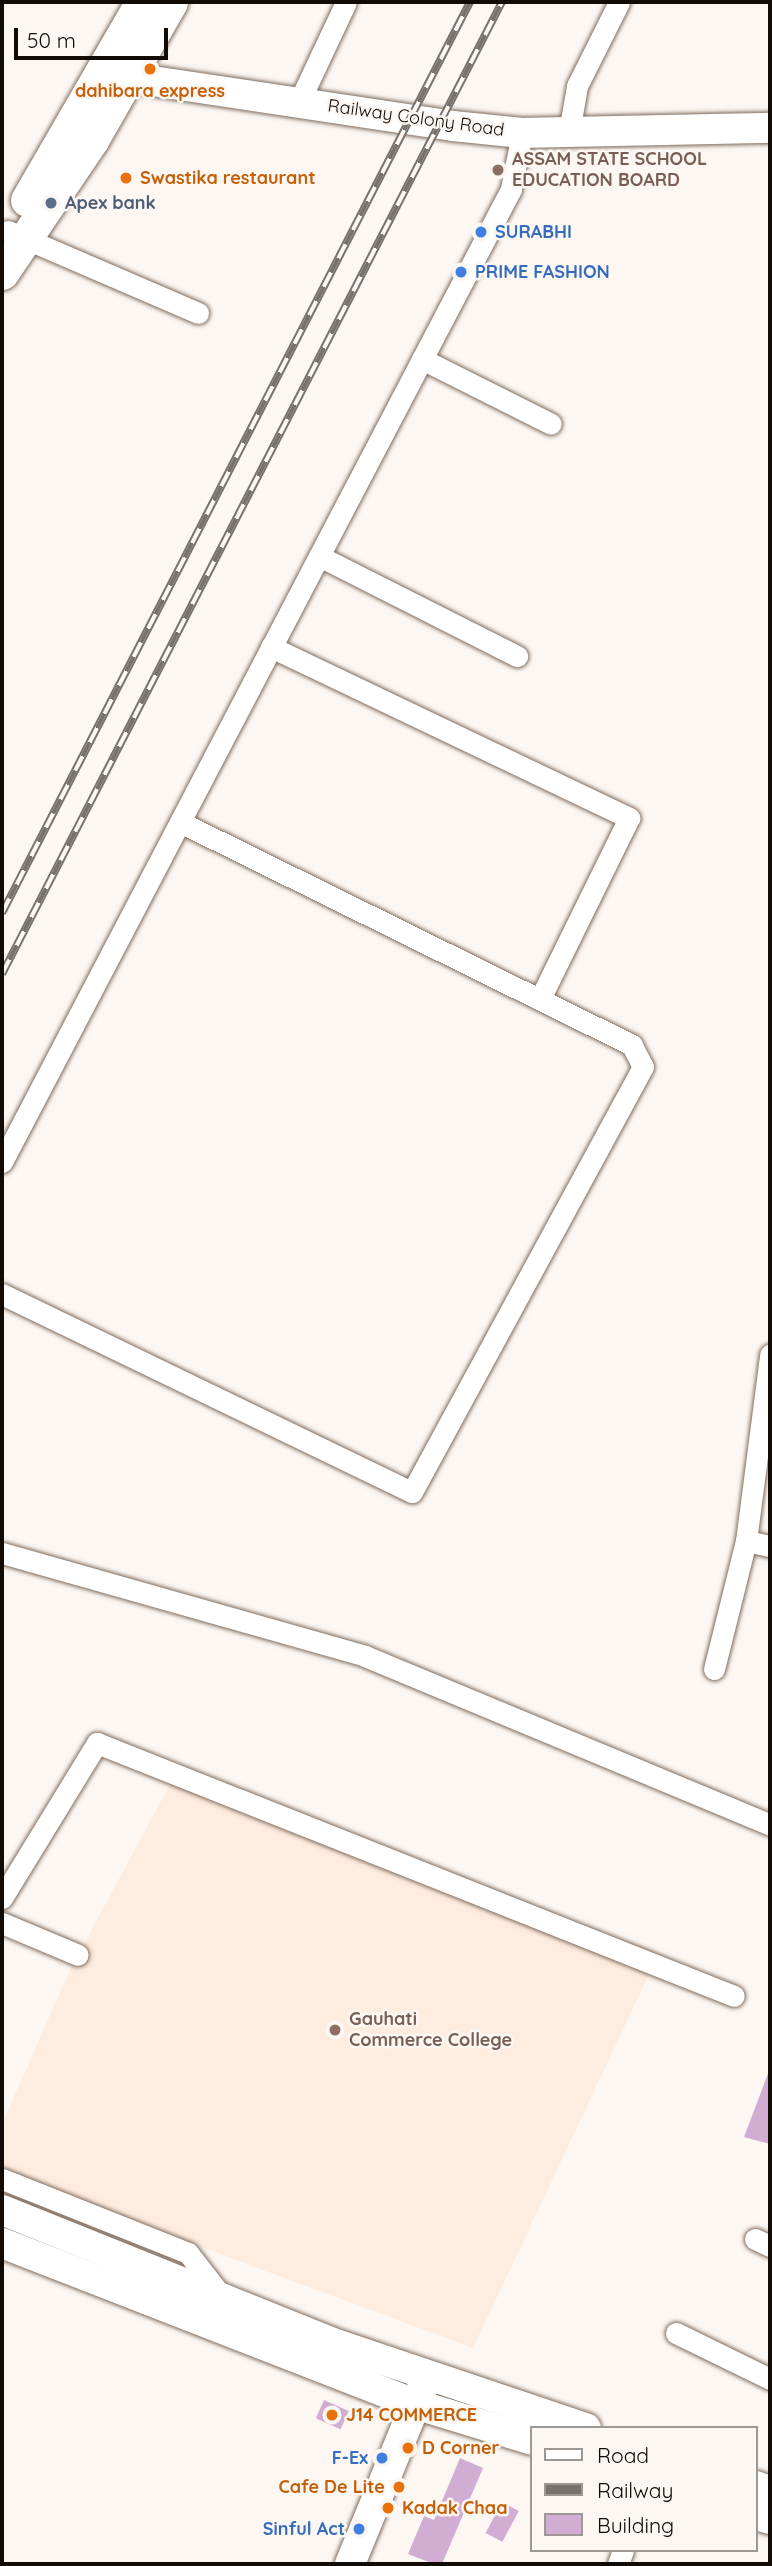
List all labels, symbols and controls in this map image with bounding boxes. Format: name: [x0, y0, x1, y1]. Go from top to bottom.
scale bar: [18, 14, 172, 58]
text: 50 m: [27, 27, 76, 53]
marker: dahibara express: [142, 61, 158, 77]
place label: dahibara express: [75, 80, 225, 102]
street label: Railway Colony Road: [326, 95, 506, 141]
place label: ASSAM STATE SCHOOL EDUCATION BOARD: [512, 149, 707, 192]
marker: ASSAM STATE SCHOOL EDUCATION BOARD: [490, 162, 506, 178]
place label: Swastika restaurant: [140, 167, 315, 189]
marker: Swastika restaurant: [118, 170, 134, 186]
place label: Apex bank: [65, 192, 156, 214]
marker: Apex bank: [43, 195, 59, 211]
place label: SURABHI: [495, 221, 572, 243]
marker: SURABHI: [473, 224, 489, 240]
place label: PRIME FASHION: [475, 261, 610, 283]
marker: PRIME FASHION: [453, 264, 469, 280]
place label: Gauhati Commerce College: [349, 2009, 512, 2052]
marker: Gauhati Commerce College: [327, 2022, 343, 2038]
place label: J14 COMMERCE: [346, 2404, 477, 2426]
marker: J14 COMMERCE: [324, 2407, 340, 2423]
legend: [530, 2426, 758, 2552]
place label: D Corner: [422, 2437, 499, 2459]
marker: D Corner: [400, 2440, 416, 2456]
text: Road: [597, 2442, 649, 2468]
place label: F-Ex: [332, 2447, 368, 2469]
marker: F-Ex: [374, 2450, 390, 2466]
place label: Cafe De Lite: [278, 2476, 385, 2498]
text: Railway: [597, 2477, 673, 2503]
marker: Cafe De Lite: [391, 2479, 407, 2495]
place label: Kadak Chaa: [402, 2497, 508, 2519]
marker: Kadak Chaa: [380, 2500, 396, 2516]
text: Building: [597, 2512, 674, 2538]
place label: Sinful Act: [263, 2518, 345, 2540]
marker: Sinful Act: [351, 2521, 367, 2537]

